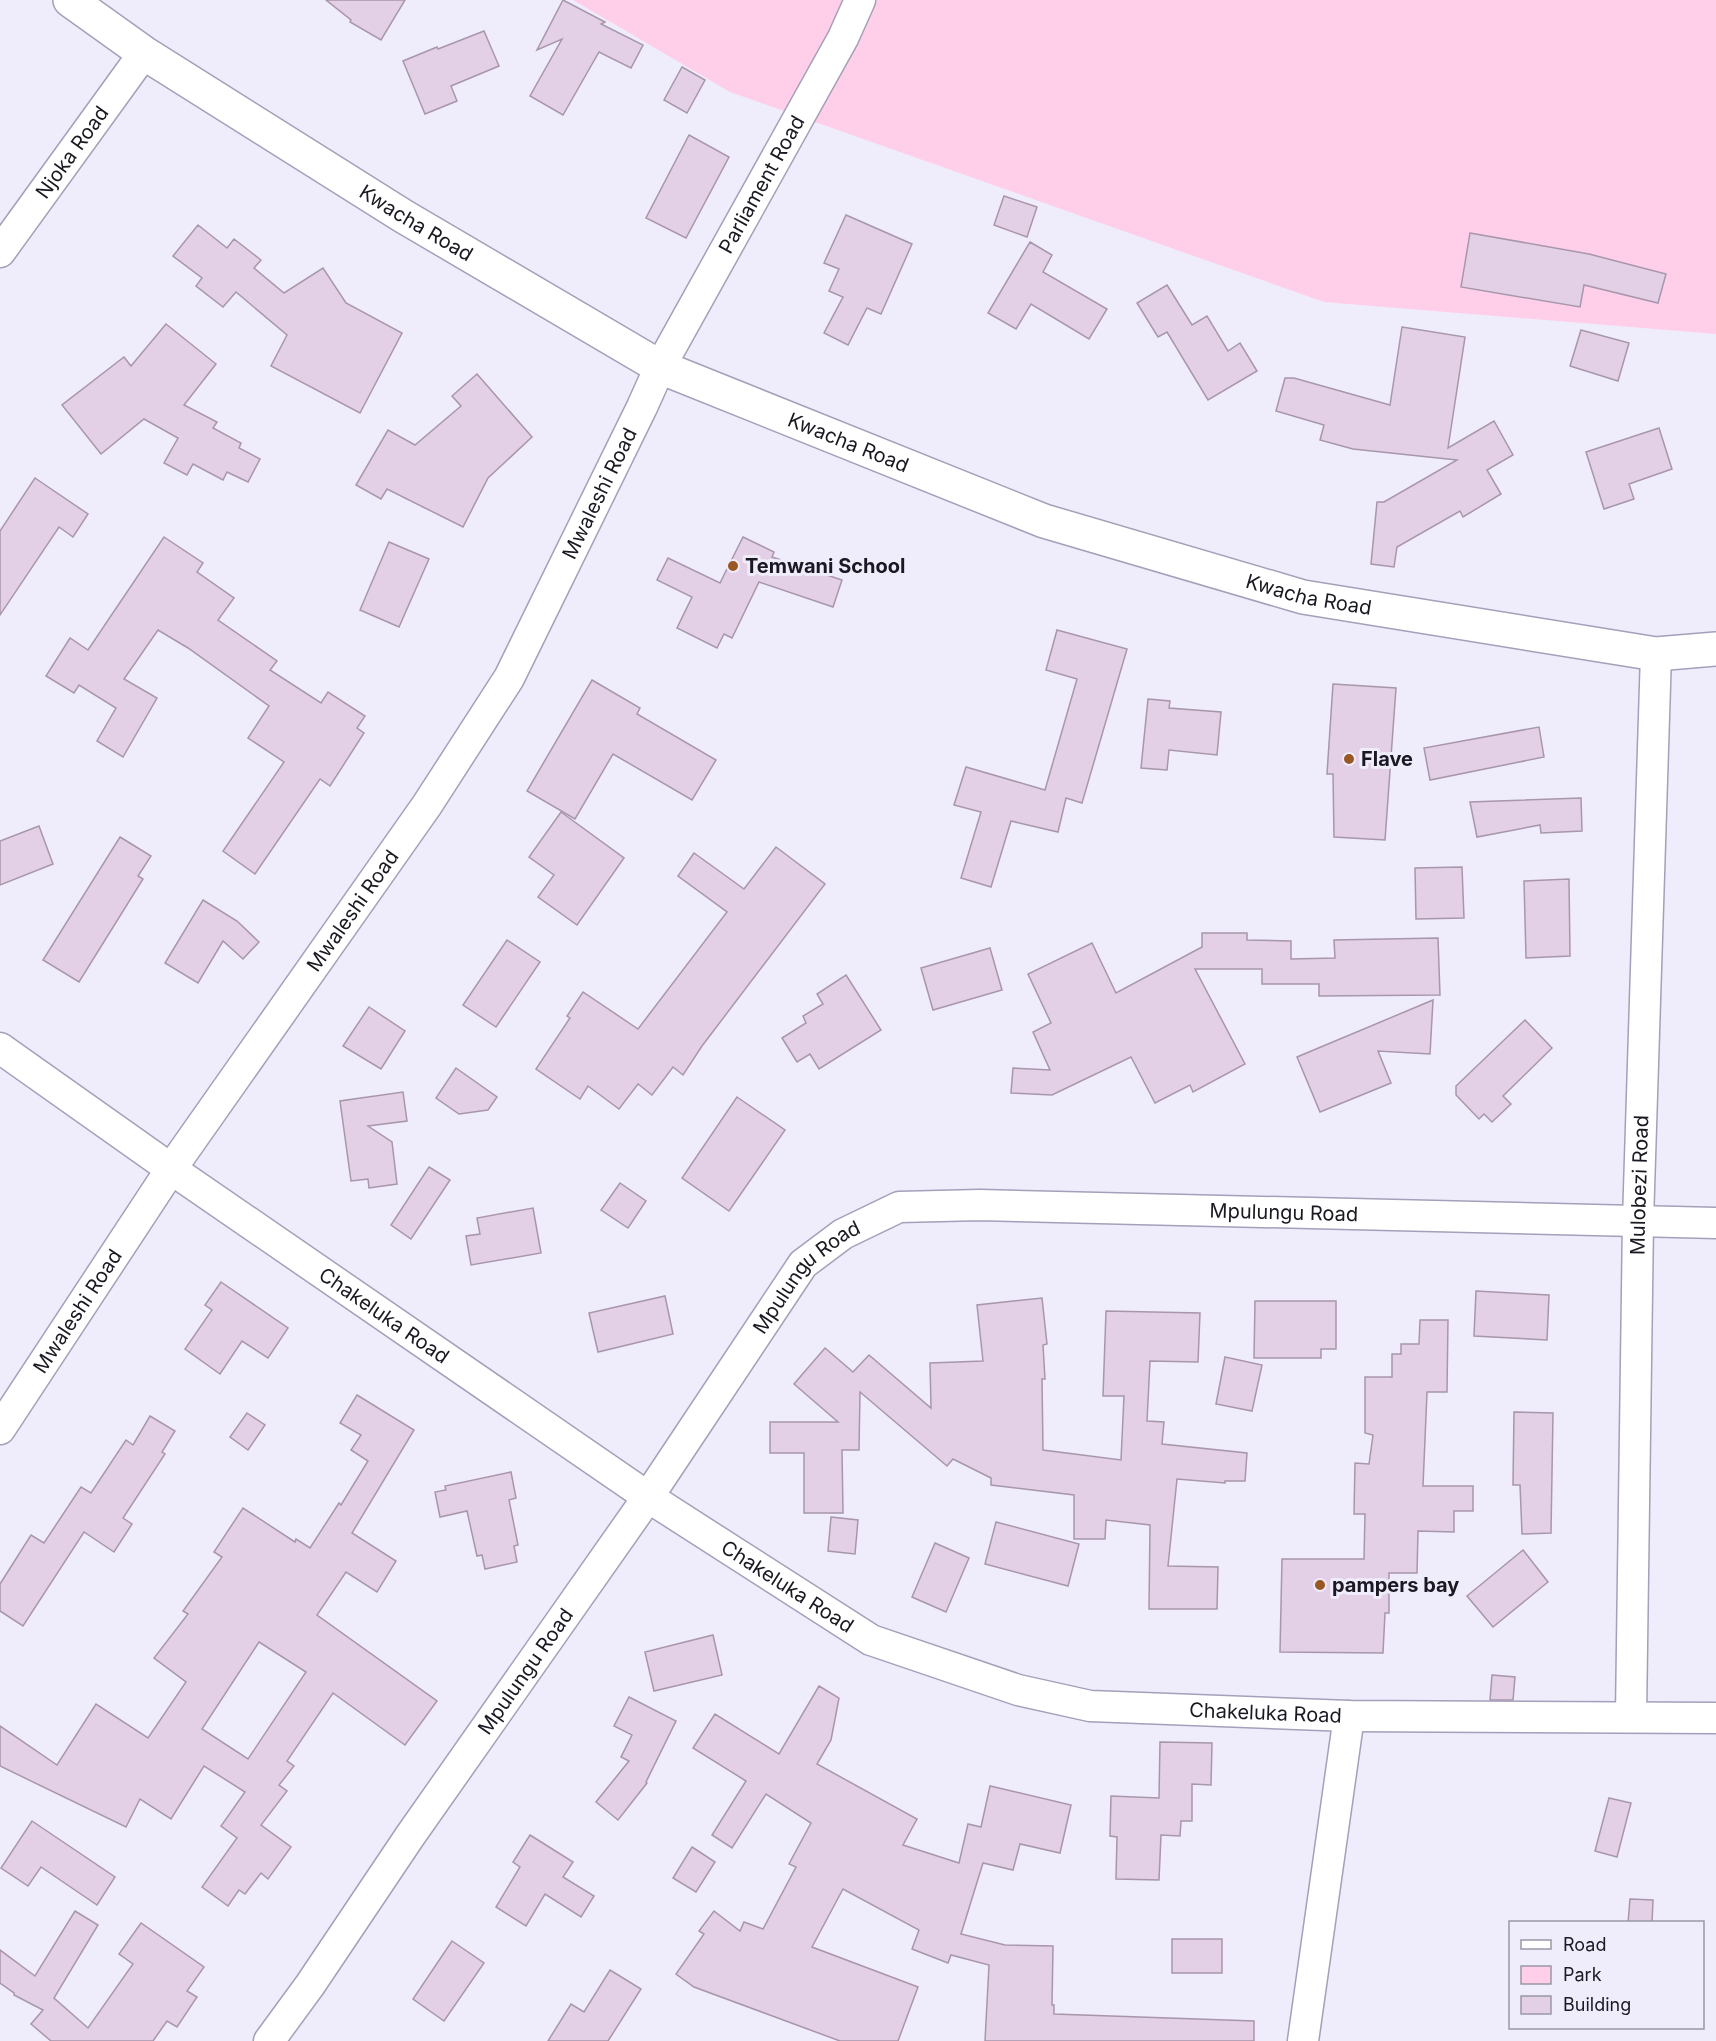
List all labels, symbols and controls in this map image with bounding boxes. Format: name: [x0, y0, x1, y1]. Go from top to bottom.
street label: Njoka Road: [31, 102, 113, 203]
street label: Parliament Road: [714, 111, 810, 258]
street label: Kwacha Road: [355, 180, 477, 266]
street label: Kwacha Road: [784, 408, 912, 478]
street label: Mwaleshi Road: [557, 424, 642, 563]
place label: Temwani School: [745, 554, 905, 578]
marker: Temwani School: [726, 559, 740, 573]
street label: Kwacha Road: [1243, 569, 1373, 620]
place label: Flave: [1361, 747, 1413, 771]
marker: Flave: [1342, 752, 1356, 766]
street label: Mwaleshi Road: [302, 845, 404, 976]
street label: Mulobezi Road: [1626, 1115, 1653, 1255]
street label: Mpulungu Road: [1209, 1199, 1358, 1226]
street label: Mpulungu Road: [748, 1216, 864, 1338]
street label: Mwaleshi Road: [28, 1245, 127, 1378]
street label: Chakeluka Road: [314, 1262, 454, 1369]
street label: Chakeluka Road: [717, 1535, 858, 1638]
place label: pampers bay: [1332, 1573, 1459, 1597]
marker: pampers bay: [1313, 1578, 1327, 1592]
street label: Mpulungu Road: [473, 1604, 578, 1739]
street label: Chakeluka Road: [1189, 1698, 1342, 1728]
legend: [1509, 1921, 1704, 2029]
text: Road: [1563, 1934, 1606, 1955]
text: Park: [1563, 1964, 1602, 1985]
text: Building: [1563, 1994, 1631, 2015]

